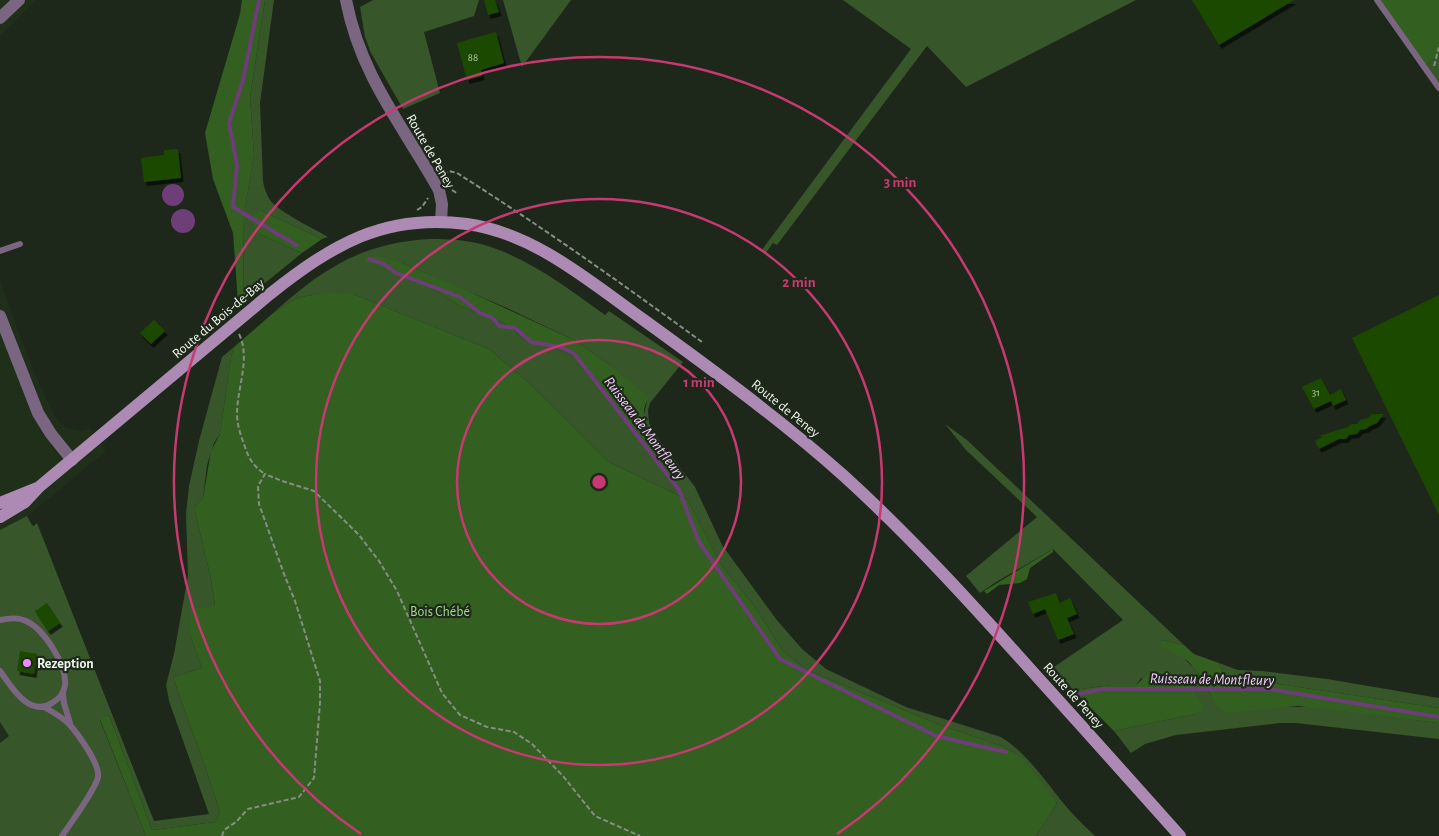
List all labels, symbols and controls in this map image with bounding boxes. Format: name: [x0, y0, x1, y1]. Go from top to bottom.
house number: 88: [468, 52, 478, 63]
street label: Route de Peney: [403, 112, 457, 191]
text: 3 min: [884, 175, 916, 190]
text: 2 min: [782, 275, 816, 290]
street label: Route du Bois-de-Bay: [170, 276, 267, 361]
water label: Ruisseau de Montfleury: [601, 374, 689, 483]
text: 1 min: [683, 375, 715, 390]
street label: Route de Peney: [749, 377, 822, 440]
house number: 31: [1312, 387, 1320, 398]
centre of rings: [590, 473, 608, 491]
park label: Bois Chébé: [410, 605, 470, 619]
marker: Rezeption: [21, 657, 33, 669]
place label: Rezeption: [37, 657, 94, 671]
street label: Route de Peney: [1040, 660, 1106, 731]
water label: Ruisseau de Montfleury: [1150, 671, 1275, 688]

